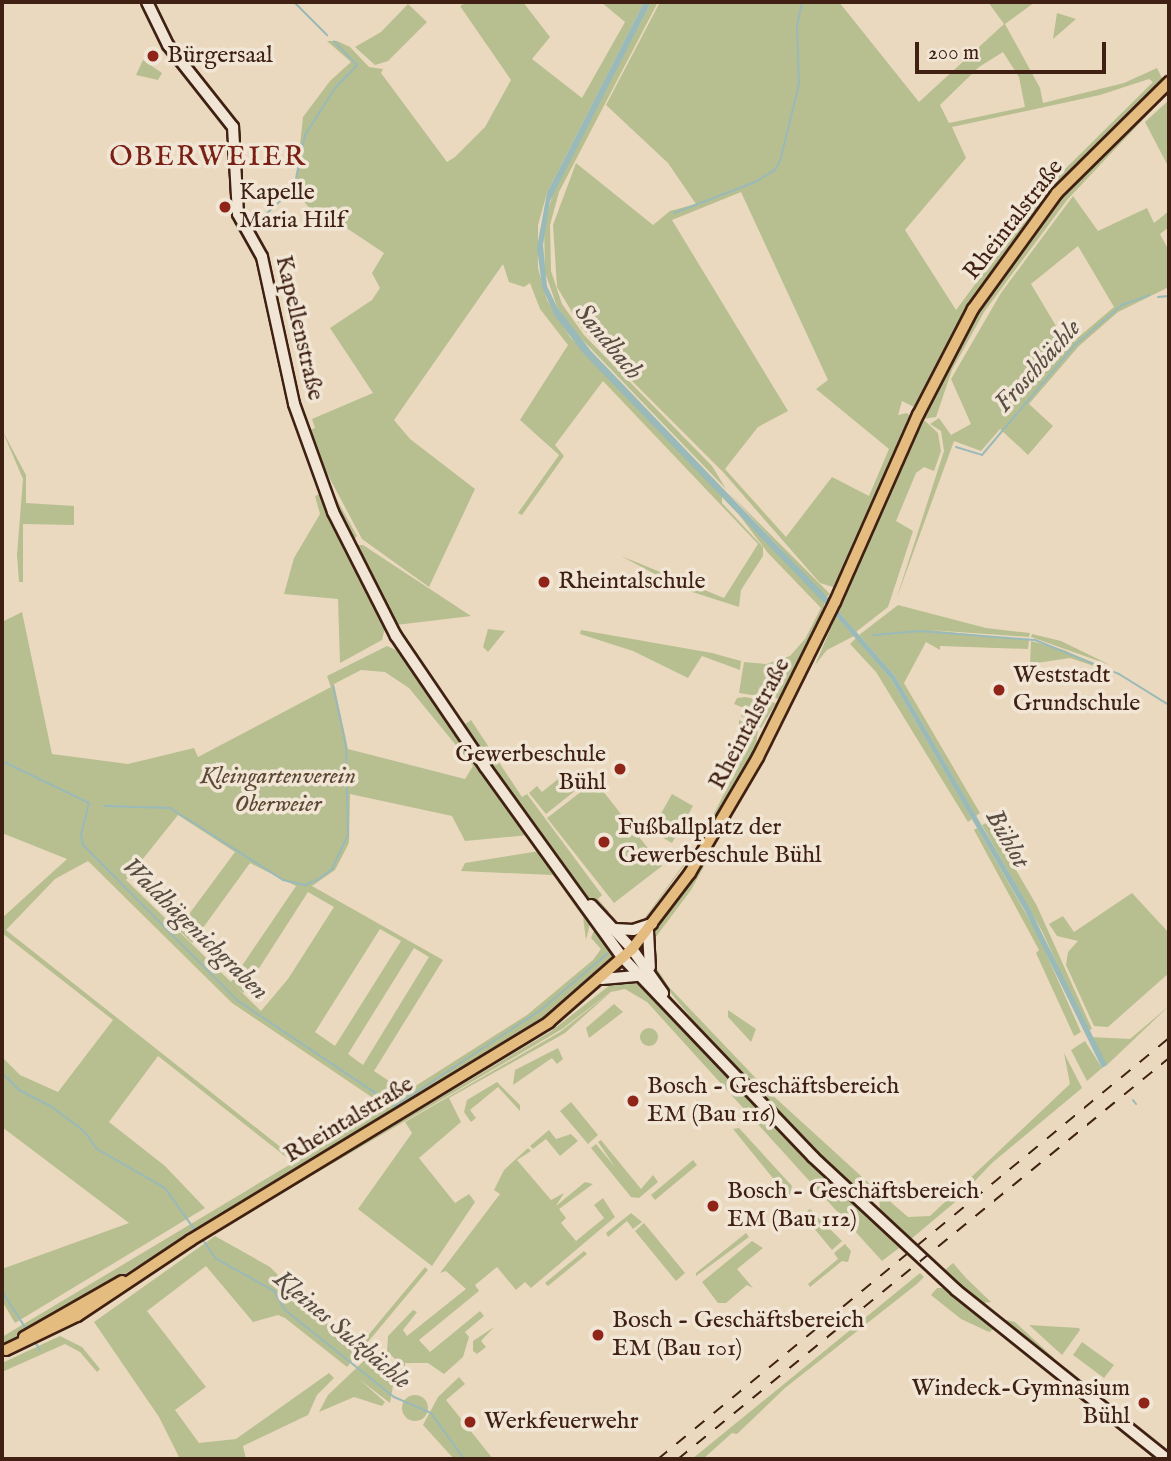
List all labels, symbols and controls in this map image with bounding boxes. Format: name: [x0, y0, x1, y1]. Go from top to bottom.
scale bar: [919, 28, 1110, 72]
text: 200 m: [928, 40, 979, 67]
place label: Bürgersaal: [167, 42, 273, 70]
marker: Bürgersaal: [145, 48, 161, 64]
district label: OBERWEIER: [110, 141, 306, 175]
street label: Rheintalstraße: [958, 154, 1070, 286]
place label: Kapelle Maria Hilf: [239, 179, 345, 235]
marker: Kapelle Maria Hilf: [217, 199, 233, 215]
street label: Kapellenstraße: [268, 253, 330, 403]
water label: Sandbach: [567, 298, 649, 386]
water label: Froschbächle: [988, 313, 1088, 419]
place label: Rheintalschule: [558, 568, 705, 596]
marker: Rheintalschule: [536, 574, 552, 590]
street label: Rheintalstraße: [703, 653, 797, 795]
place label: Weststadt Grundschule: [1013, 662, 1140, 718]
marker: Weststadt Grundschule: [991, 682, 1007, 698]
place label: Gewerbeschule Bühl: [455, 741, 606, 797]
marker: Gewerbeschule Bühl: [612, 761, 628, 777]
park label: Kleingartenverein Oberweier: [200, 763, 356, 819]
water label: Bühlot: [978, 804, 1036, 874]
place label: Fußballplatz der Gewerbeschule Bühl: [618, 814, 822, 870]
marker: Fußballplatz der Gewerbeschule Bühl: [596, 834, 612, 850]
water label: Waldhägenichgraben: [115, 851, 275, 1007]
street label: Rheintalstraße: [279, 1070, 419, 1170]
place label: Bosch - Geschäftsbereich EM (Bau 116): [647, 1073, 899, 1129]
marker: Bosch - Geschäftsbereich EM (Bau 116): [625, 1093, 641, 1109]
place label: Bosch - Geschäftsbereich EM (Bau 112): [727, 1178, 979, 1234]
marker: Bosch - Geschäftsbereich EM (Bau 112): [705, 1198, 721, 1214]
water label: Kleines Sulzbächle: [267, 1263, 417, 1397]
place label: Bosch - Geschäftsbereich EM (Bau 101): [612, 1307, 864, 1363]
marker: Bosch - Geschäftsbereich EM (Bau 101): [590, 1327, 606, 1343]
place label: Windeck-Gymnasium Bühl: [912, 1375, 1130, 1431]
marker: Windeck-Gymnasium Bühl: [1136, 1395, 1152, 1411]
place label: Werkfeuerwehr: [484, 1408, 638, 1436]
marker: Werkfeuerwehr: [462, 1414, 478, 1430]

